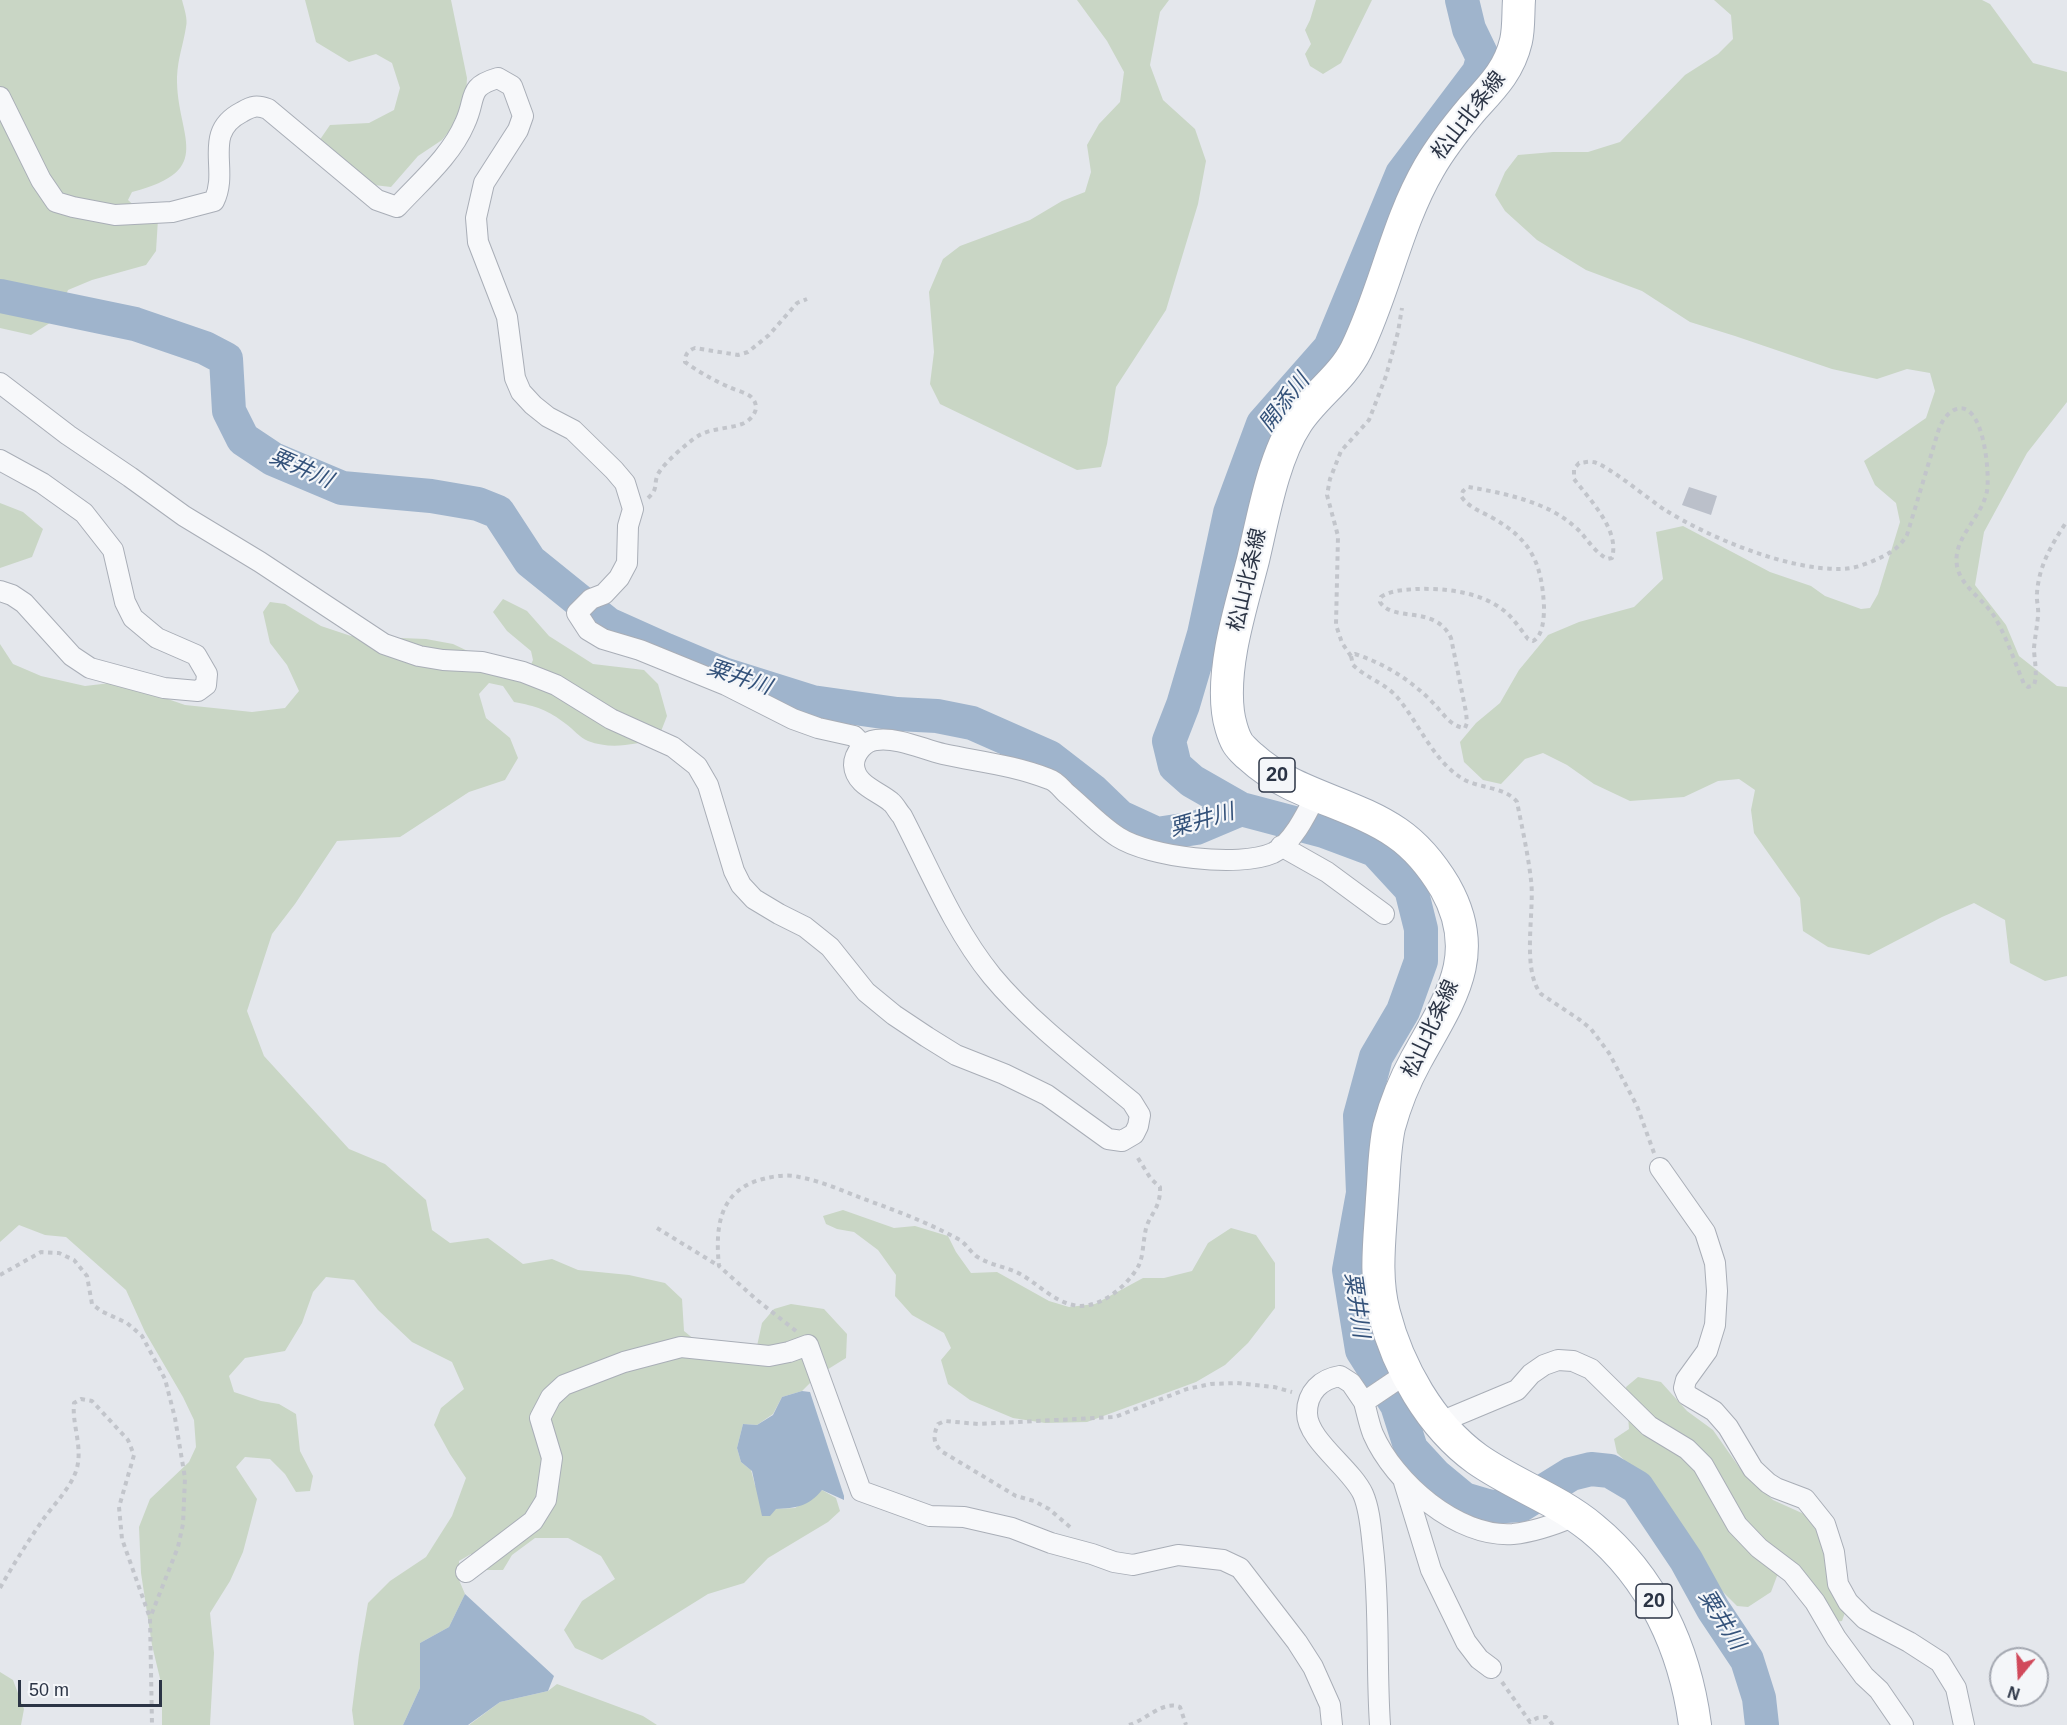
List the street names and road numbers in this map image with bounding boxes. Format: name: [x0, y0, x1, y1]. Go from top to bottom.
street label: 松山北条線: [1427, 67, 1511, 165]
street label: 松山北条線: [1224, 526, 1272, 634]
road number: 20: [1259, 758, 1295, 792]
street label: 松山北条線: [1397, 976, 1465, 1082]
road number: 20: [1636, 1584, 1672, 1618]

